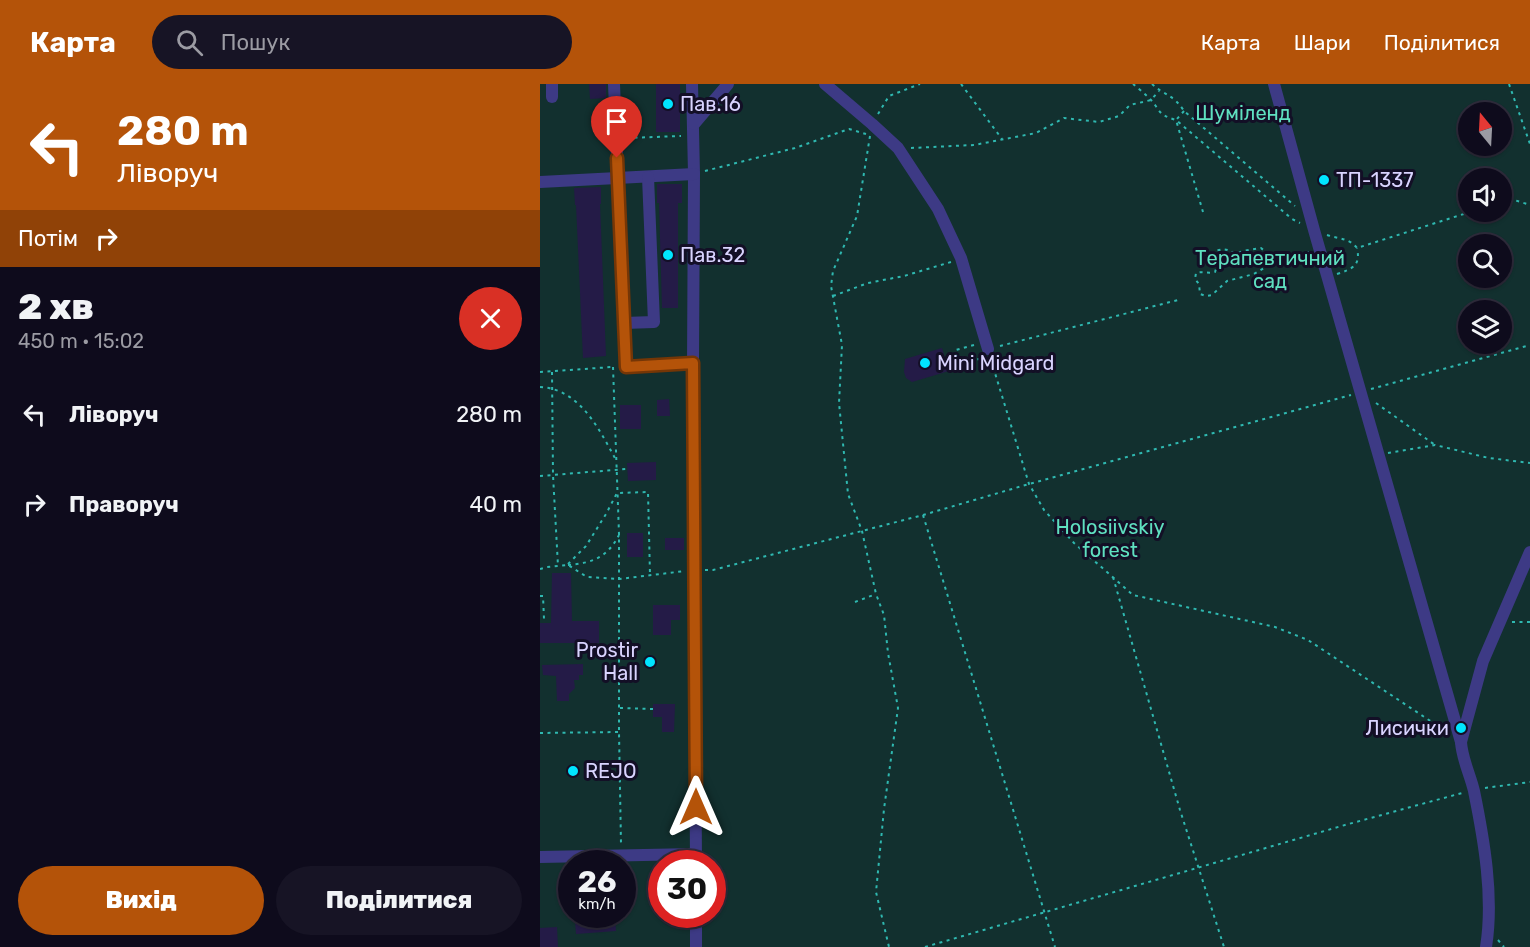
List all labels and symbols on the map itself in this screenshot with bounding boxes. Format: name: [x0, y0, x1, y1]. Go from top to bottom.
place label: Пав.16: [680, 92, 741, 116]
pin: [591, 96, 642, 158]
marker: Пав.16: [661, 97, 675, 111]
park label: Шуміленд: [1195, 101, 1291, 125]
north arrow: [1458, 102, 1512, 156]
place label: ТП-1337: [1336, 168, 1414, 192]
marker: ТП-1337: [1317, 173, 1331, 187]
place label: Пав.32: [680, 243, 745, 267]
park label: Терапевтичний сад: [1195, 246, 1345, 293]
marker: Пав.32: [661, 248, 675, 262]
place label: Mini Midgard: [937, 351, 1054, 375]
marker: Mini Midgard: [918, 356, 932, 370]
park label: Holosiivskiy forest: [1055, 515, 1165, 562]
place label: Prostir Hall: [576, 638, 638, 685]
marker: Prostir Hall: [643, 655, 657, 669]
place label: Лисички: [1366, 716, 1449, 740]
marker: Лисички: [1454, 721, 1468, 735]
place label: REJO: [585, 759, 636, 783]
marker: REJO: [566, 764, 580, 778]
position arrow: [664, 775, 728, 839]
speed limit sign: 30: [648, 850, 726, 928]

